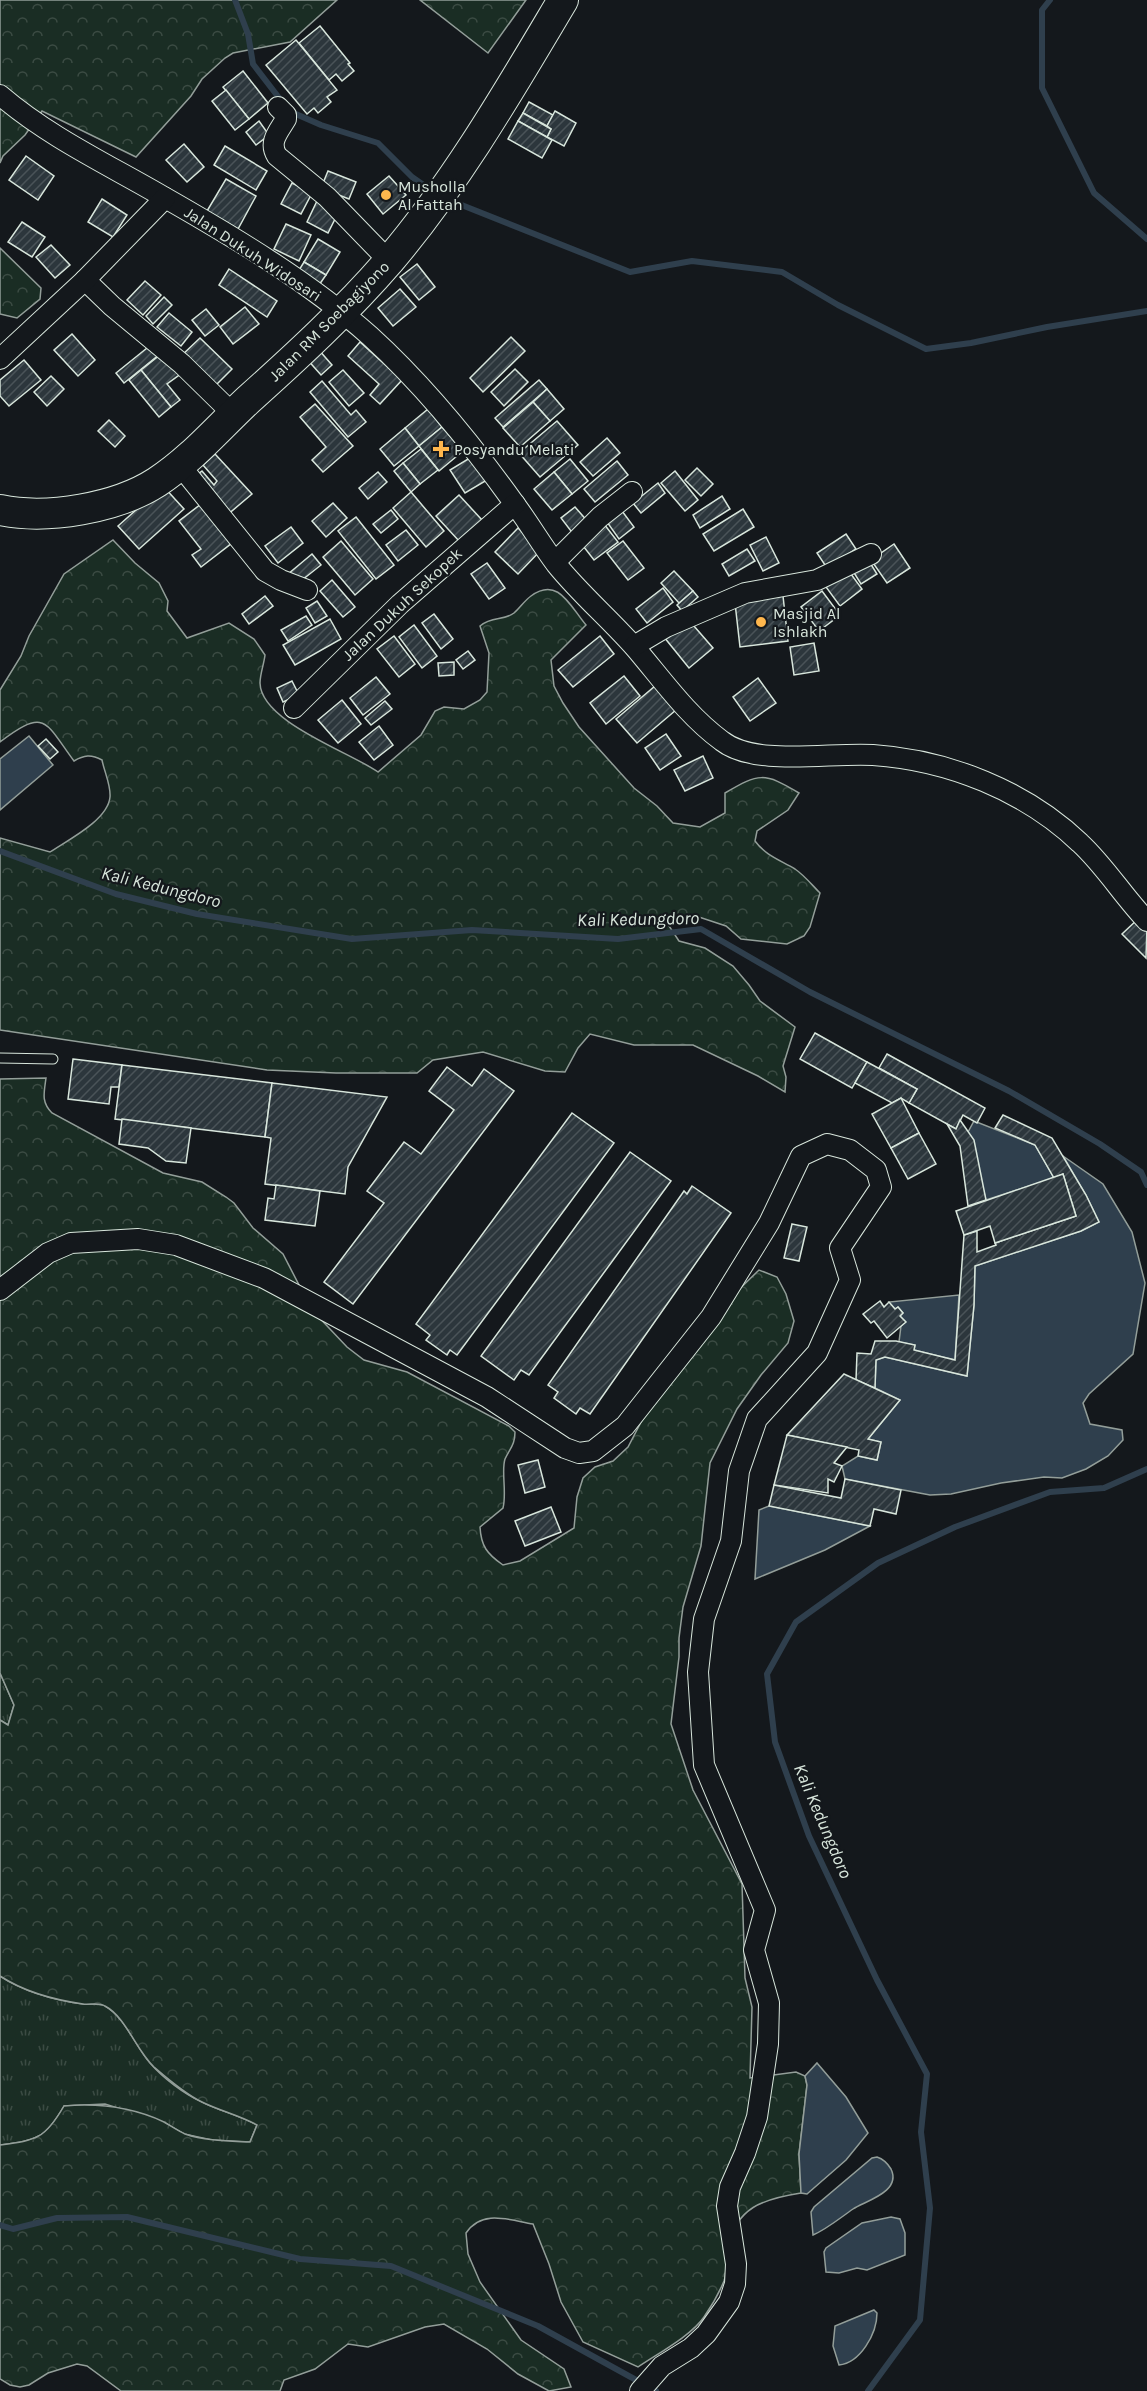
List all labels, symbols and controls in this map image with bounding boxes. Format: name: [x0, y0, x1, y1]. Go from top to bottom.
place label: Musholla Al Fattah: [398, 177, 466, 214]
marker: Musholla Al Fattah: [379, 188, 393, 202]
street label: Jalan Dukuh Widosari: [181, 203, 325, 305]
street label: Jalan RM Soebagiyono: [265, 257, 393, 385]
marker: Posyandu Melati: [432, 440, 450, 458]
place label: Posyandu Melati: [454, 440, 574, 459]
street label: Jalan Dukuh Sekopek: [338, 544, 466, 664]
place label: Masjid Al Ishlakh: [773, 604, 841, 641]
marker: Masjid Al Ishlakh: [754, 615, 768, 629]
water label: Kali Kedungdoro: [99, 862, 223, 912]
water label: Kali Kedungdoro: [577, 907, 699, 931]
water label: Kali Kedungdoro: [789, 1760, 857, 1882]

